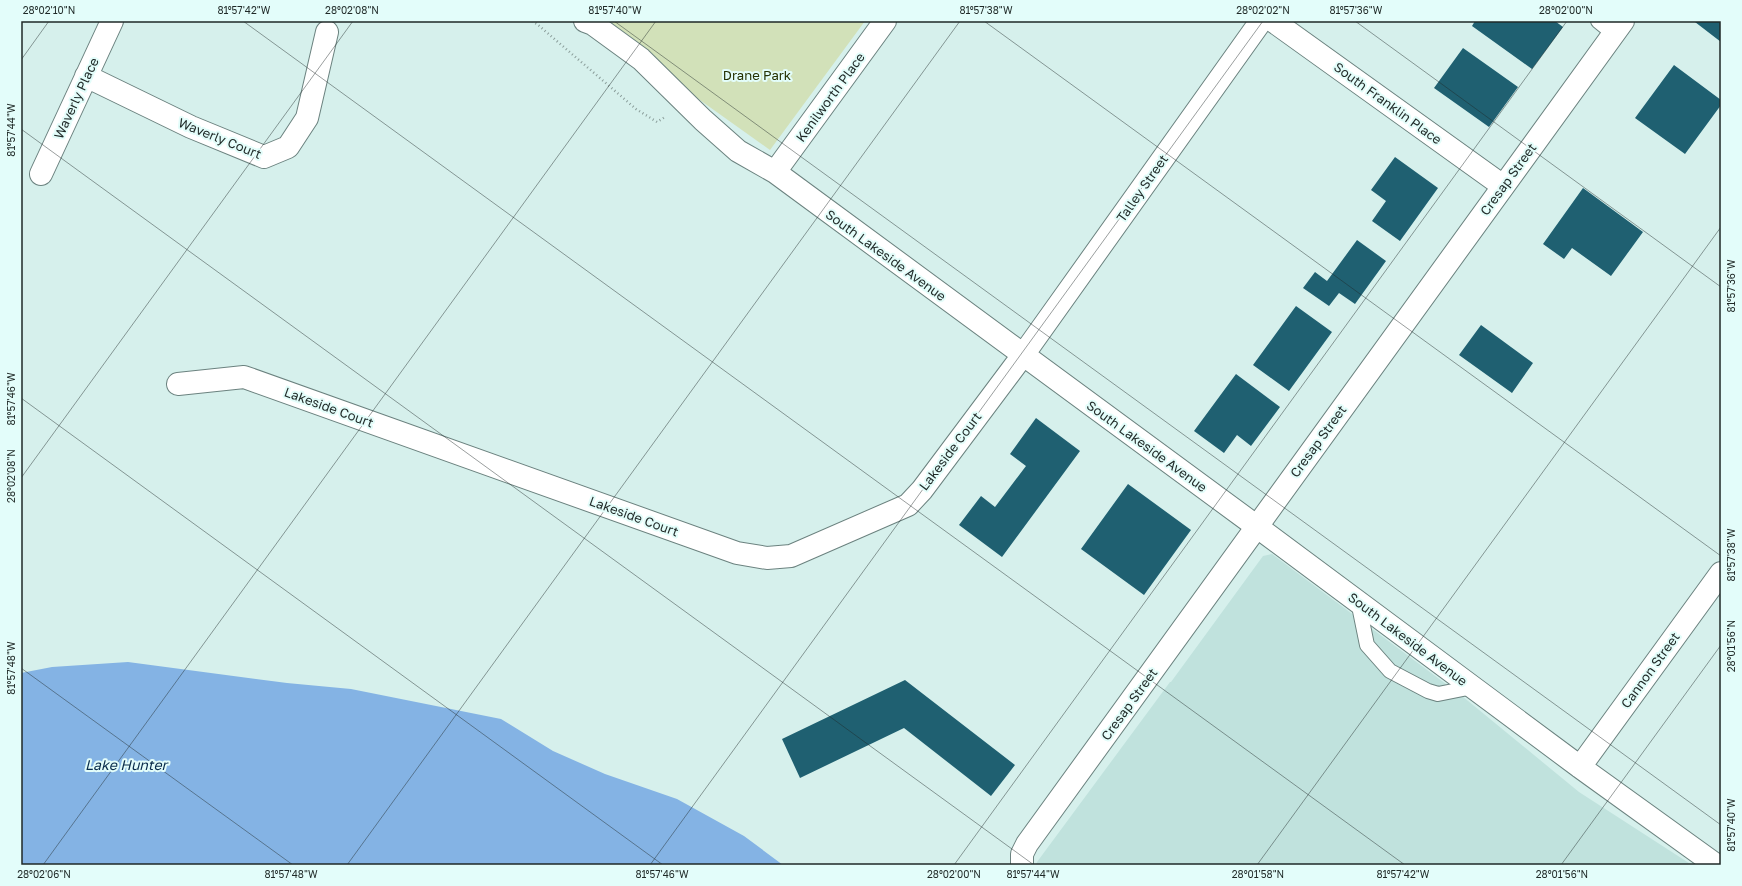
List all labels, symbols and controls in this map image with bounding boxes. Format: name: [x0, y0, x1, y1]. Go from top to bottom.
text: 28°02'10"N: [23, 4, 75, 16]
text: 81°57'42"W: [218, 4, 271, 16]
text: 28°02'08"N: [325, 4, 379, 16]
text: 81°57'40"W: [588, 4, 642, 16]
text: 81°57'38"W: [960, 4, 1013, 16]
text: 28°02'02"N: [1236, 4, 1290, 16]
text: 81°57'36"W: [1330, 4, 1383, 16]
text: 28°02'00"N: [1539, 4, 1593, 16]
street label: Kenilworth Place: [792, 49, 868, 145]
street label: Waverly Place: [50, 55, 102, 141]
street label: South Franklin Place: [1331, 59, 1445, 147]
park label: Drane Park: [723, 67, 792, 83]
text: 81°57'44"W: [5, 103, 17, 157]
street label: Waverly Court: [176, 114, 264, 162]
street label: Cresap Street: [1476, 140, 1540, 218]
street label: Talley Street: [1113, 151, 1171, 225]
street label: South Lakeside Avenue: [823, 206, 949, 304]
text: 81°57'36"W: [1725, 259, 1737, 312]
text: 81°57'46"W: [5, 372, 17, 426]
street label: Lakeside Court: [282, 383, 376, 431]
street label: South Lakeside Avenue: [1084, 397, 1210, 495]
street label: Cresap Street: [1286, 402, 1350, 480]
street label: Lakeside Court: [915, 409, 985, 493]
text: 28°02'08"N: [5, 449, 17, 503]
street label: Lakeside Court: [587, 492, 681, 540]
text: 81°57'38"W: [1725, 528, 1737, 582]
street label: South Lakeside Avenue: [1345, 589, 1471, 689]
text: 28°01'56"N: [1725, 620, 1737, 672]
street label: Cannon Street: [1617, 629, 1683, 711]
text: 81°57'48"W: [5, 641, 17, 695]
street label: Cresap Street: [1097, 665, 1161, 743]
water label: Lake Hunter: [85, 756, 170, 773]
text: 81°57'40"W: [1725, 798, 1737, 852]
text: 28°02'06"N: [17, 868, 71, 880]
text: 81°57'48"W: [264, 868, 318, 880]
text: 81°57'46"W: [635, 868, 689, 880]
text: 28°02'00"N: [927, 868, 981, 880]
text: 81°57'44"W: [1006, 868, 1060, 880]
text: 28°01'58"N: [1232, 868, 1284, 880]
text: 81°57'42"W: [1377, 868, 1430, 880]
text: 28°01'56"N: [1536, 868, 1588, 880]

